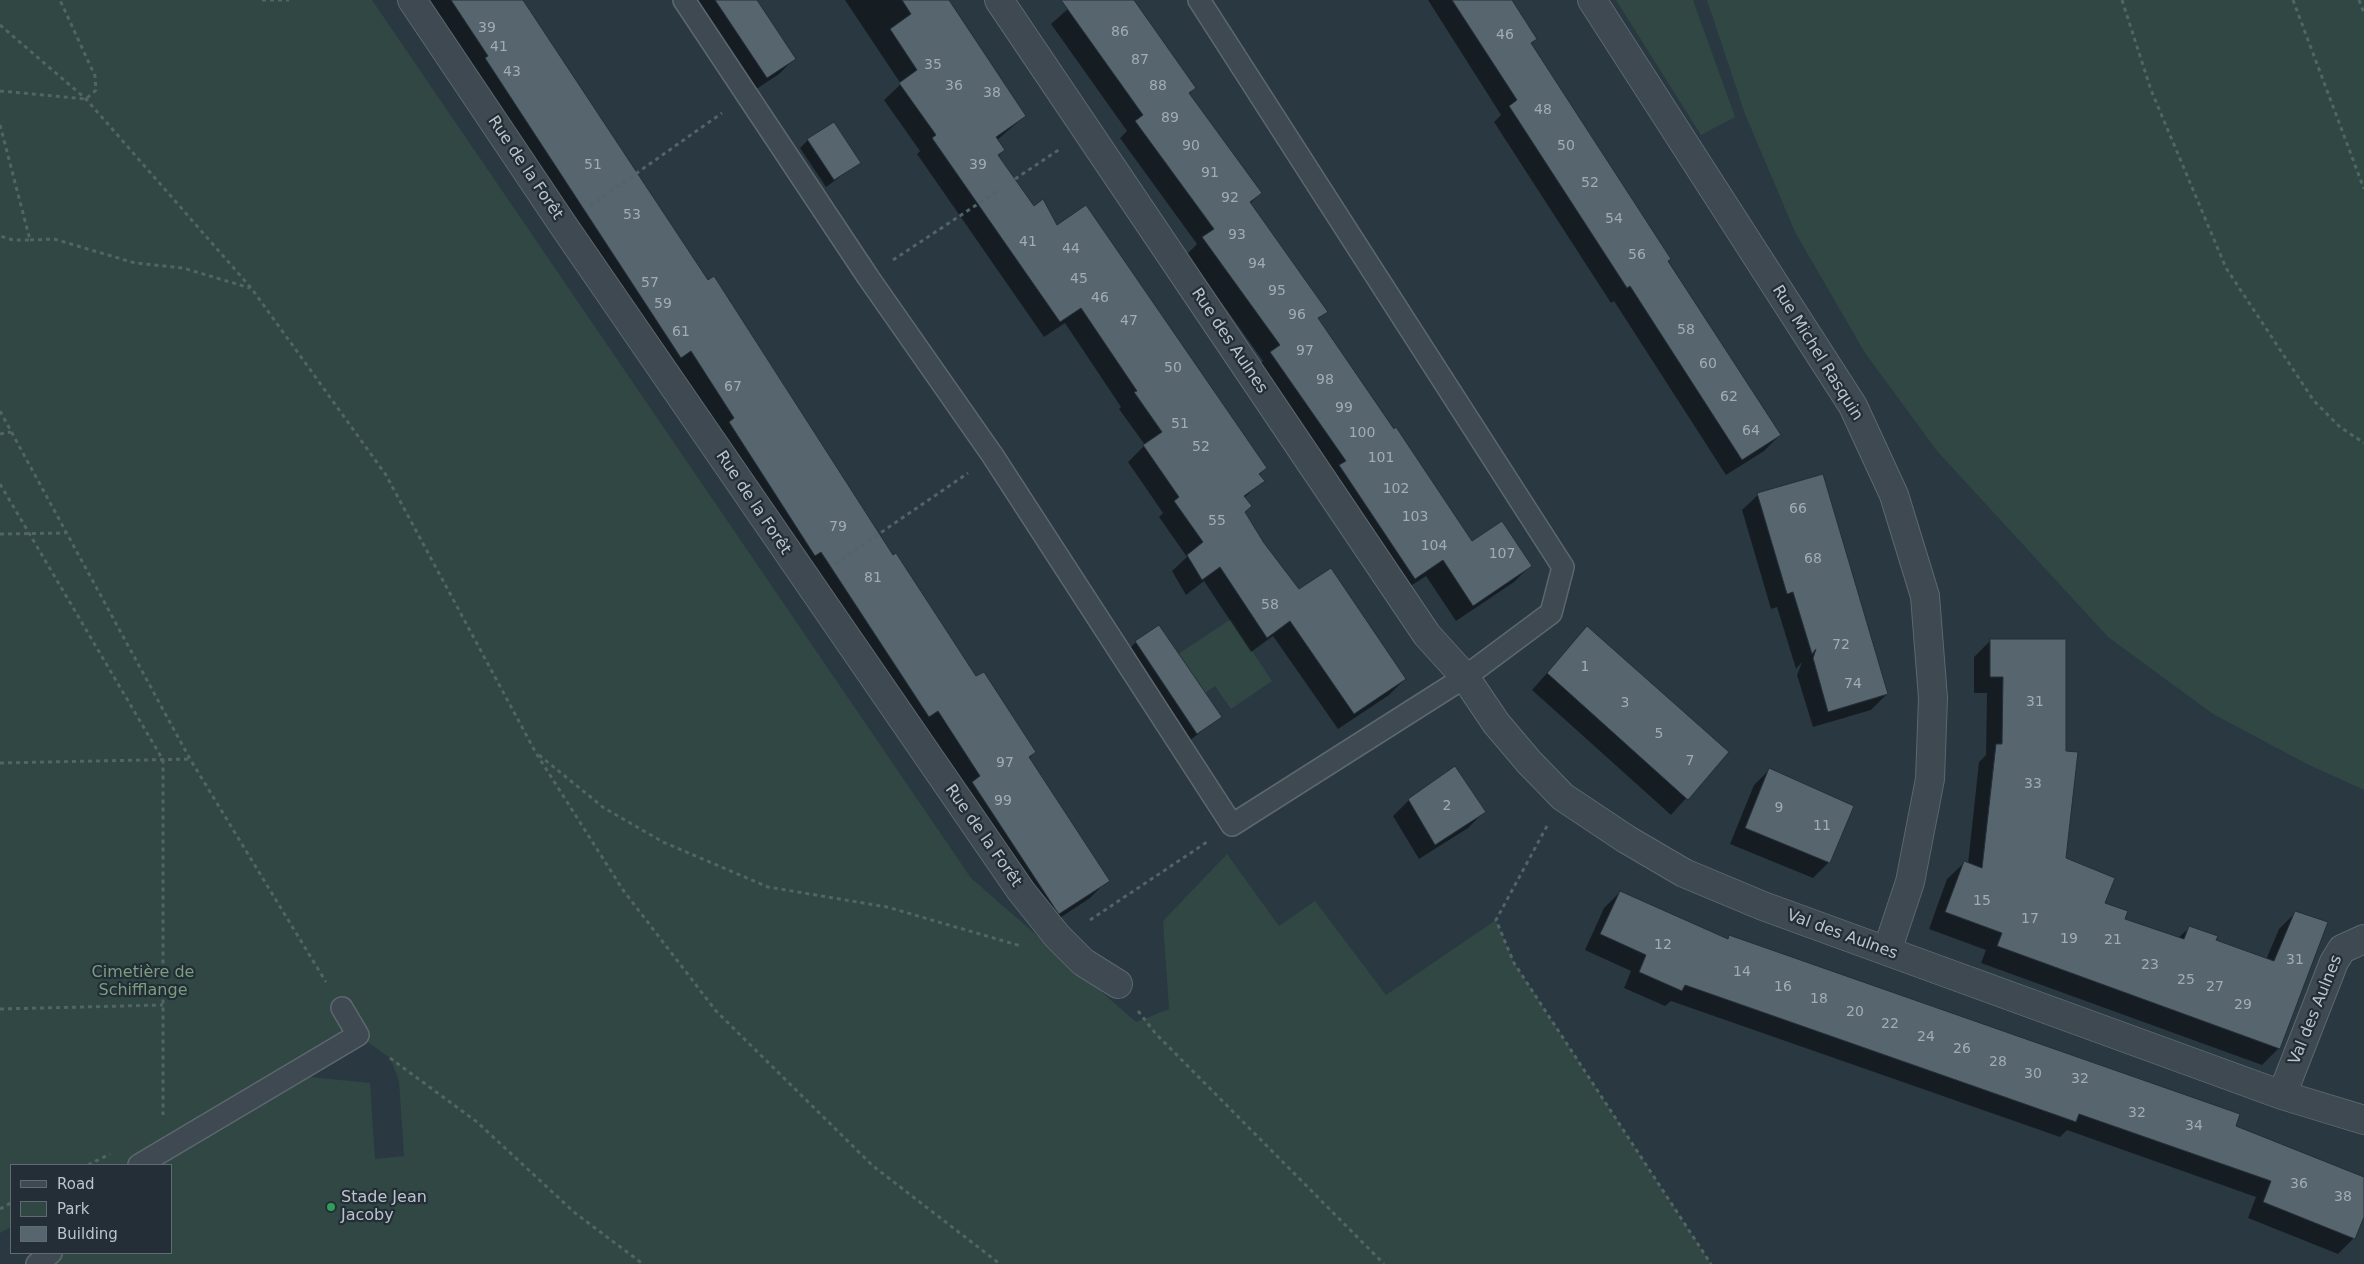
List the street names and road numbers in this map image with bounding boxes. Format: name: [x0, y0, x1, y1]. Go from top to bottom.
street label: Rue de la Forêt: [483, 113, 567, 223]
street label: Rue Michel Rasquin: [1768, 282, 1866, 424]
street label: Rue des Aulnes: [1187, 285, 1271, 397]
street label: Rue de la Forêt: [711, 448, 795, 558]
street label: Rue de la Forêt: [941, 781, 1025, 891]
street label: Val des Aulnes: [1784, 906, 1900, 964]
street label: Val des Aulnes: [2285, 952, 2347, 1068]

